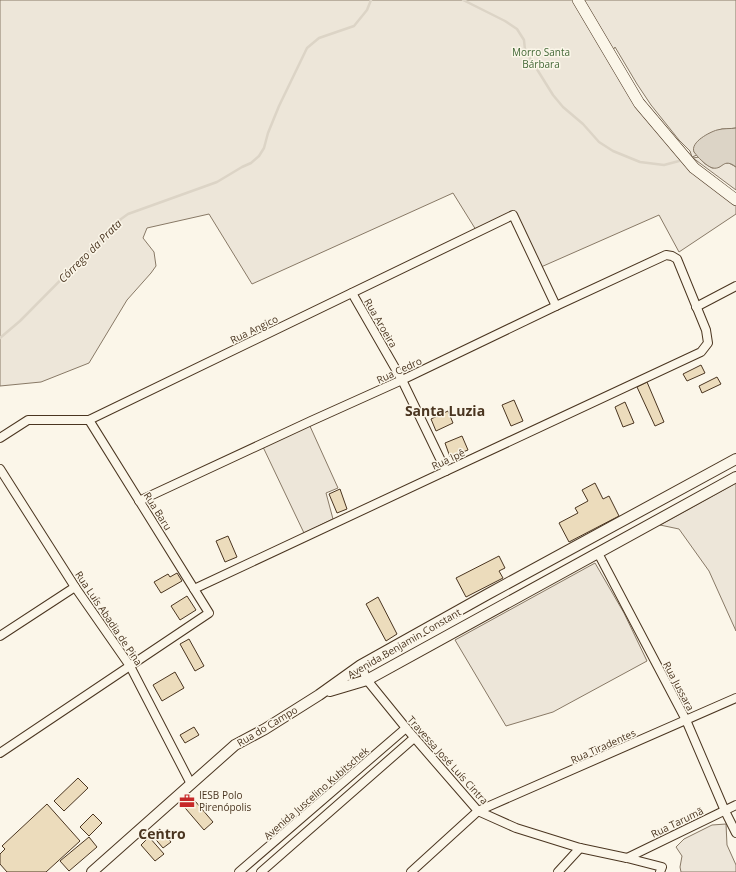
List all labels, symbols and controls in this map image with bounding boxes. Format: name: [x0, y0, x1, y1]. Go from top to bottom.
park label: Morro Santa Bárbara: [512, 45, 570, 71]
water label: Córrego da Prata: [55, 216, 125, 286]
street label: Rua Aroeira: [361, 296, 401, 350]
street label: Rua Angico: [228, 311, 280, 347]
street label: Rua Cedro: [374, 353, 424, 387]
district label: Santa Luzia: [405, 401, 485, 420]
street label: Rua Ipê: [429, 445, 467, 473]
street label: Rua Baru: [141, 489, 175, 533]
street label: Rua Luís Abadia de Pina: [72, 568, 146, 668]
street label: Avenida Benjamin Constant: [345, 605, 464, 681]
street label: Rua Jussara: [660, 659, 698, 713]
street label: Rua do Campo: [234, 702, 300, 750]
street label: Travessa José Luís Cintra: [404, 713, 492, 807]
street label: Rua Tiradentes: [568, 725, 638, 767]
street label: Avenida Juscelino Kubitschek: [261, 743, 372, 842]
place label: IESB Polo Pirenópolis: [199, 788, 252, 814]
office icon: IESB Polo Pirenópolis: [178, 792, 196, 810]
street label: Rua Tarumã: [649, 803, 705, 841]
district label: Centro: [138, 824, 186, 843]

